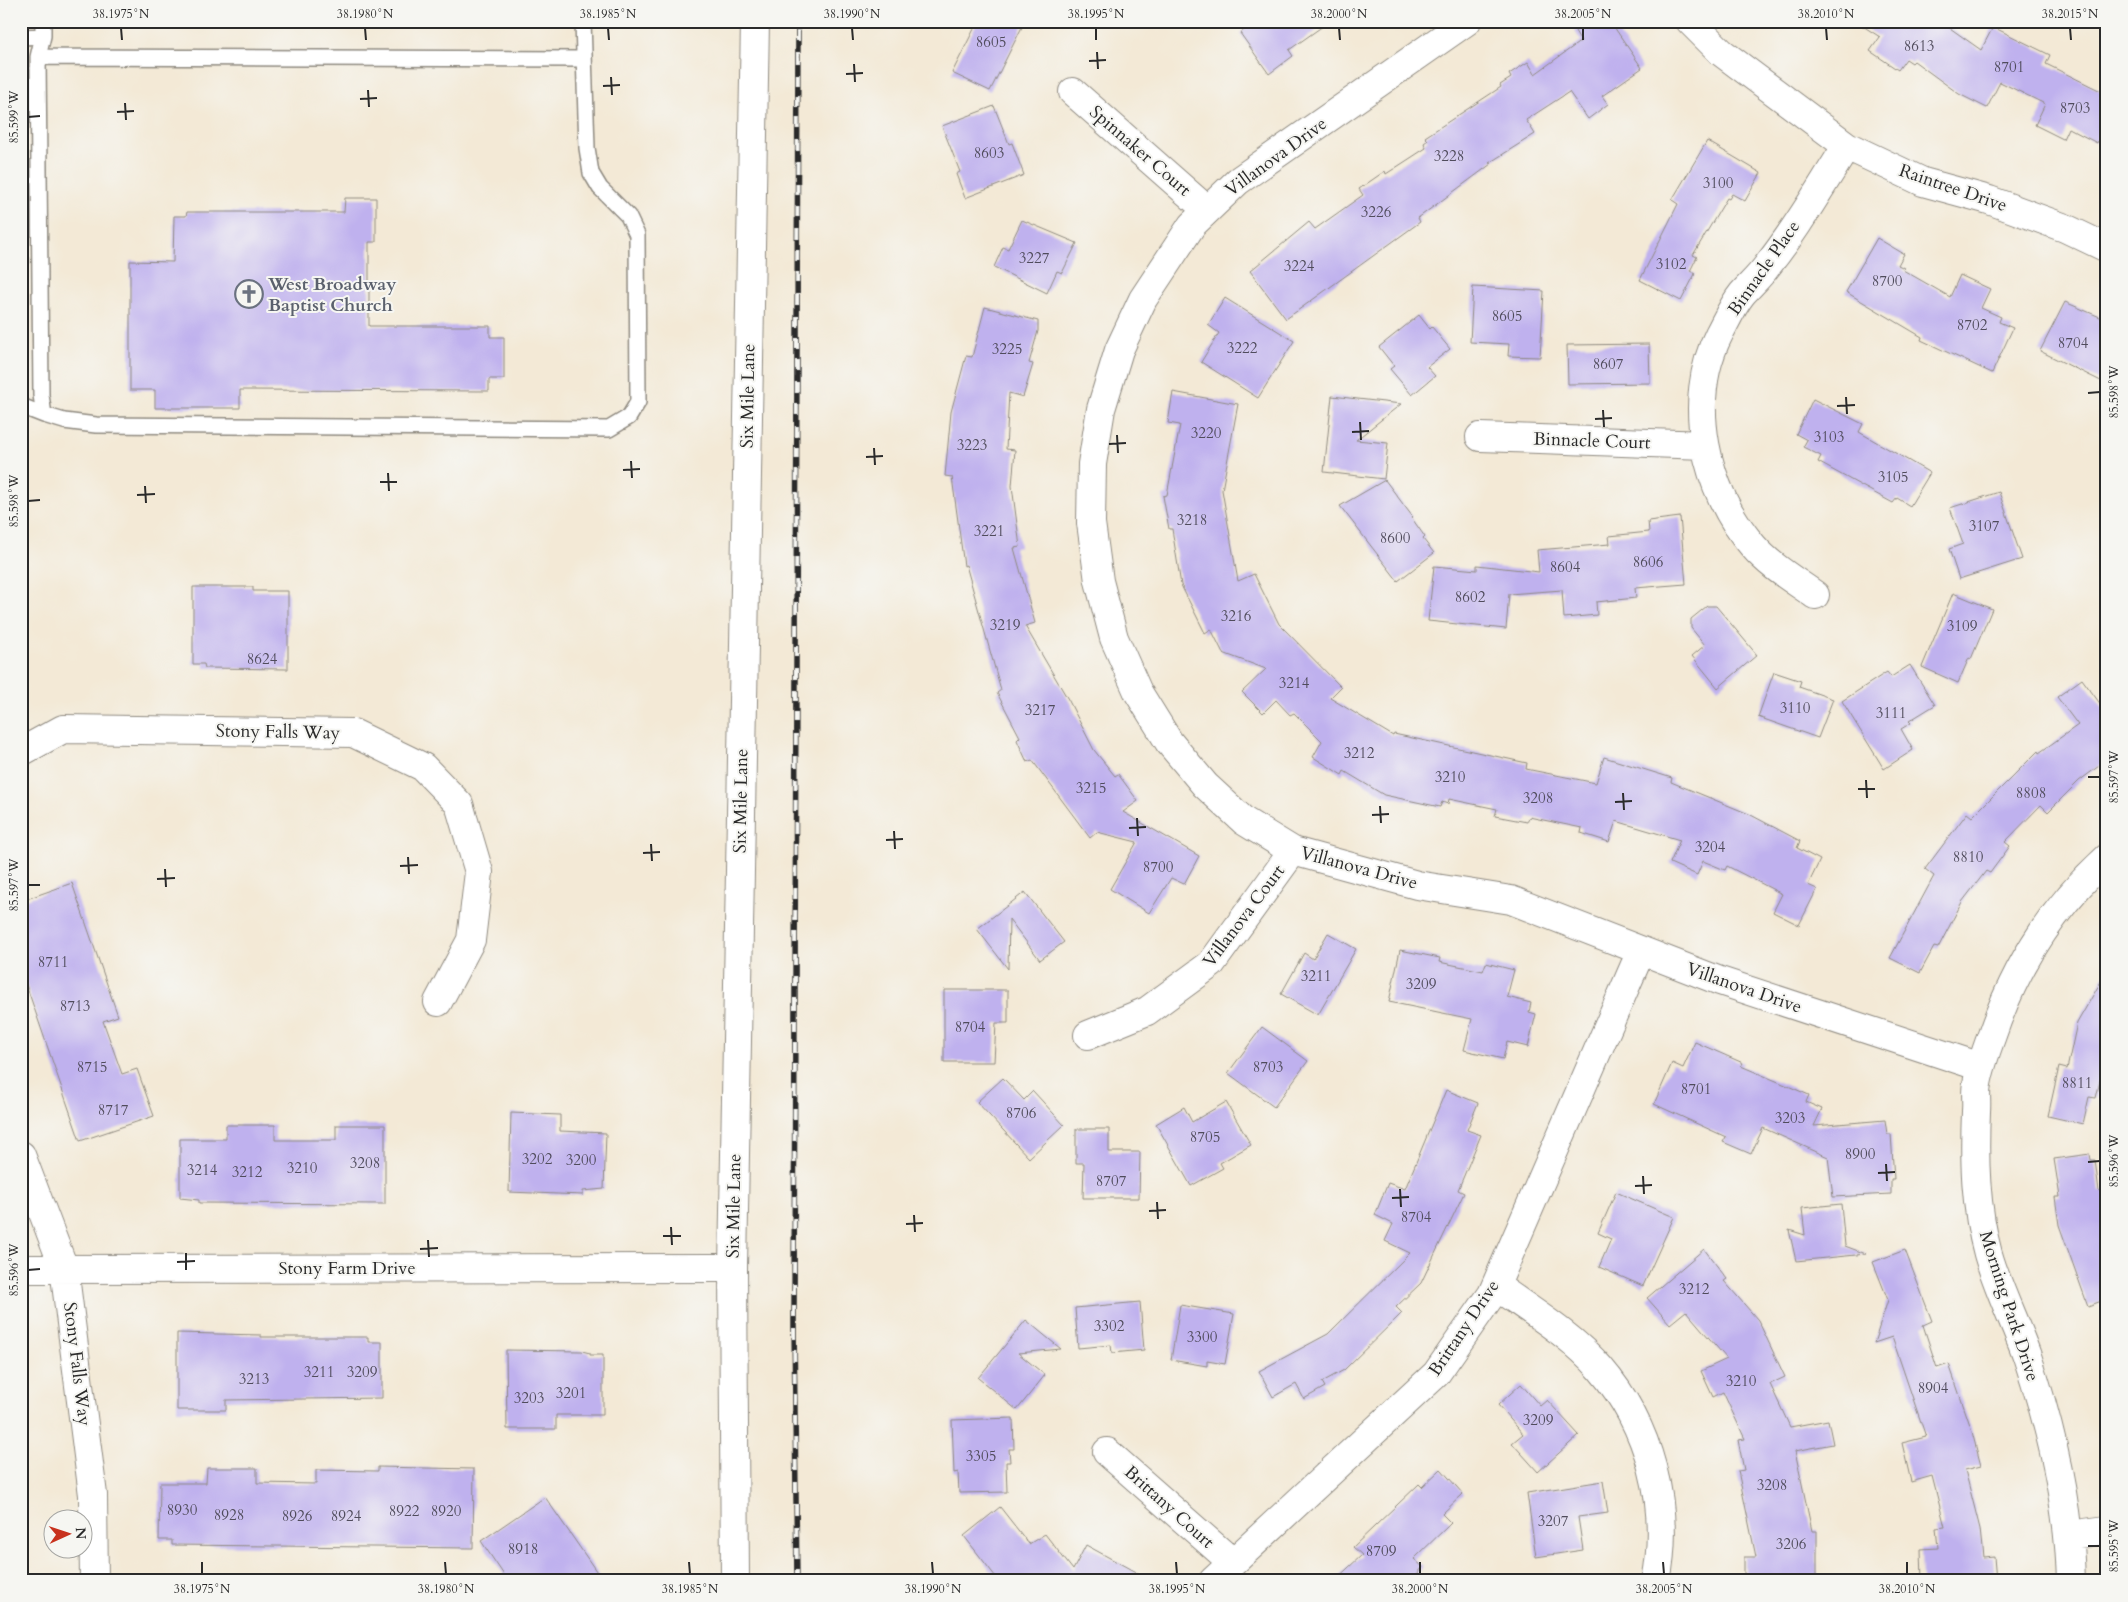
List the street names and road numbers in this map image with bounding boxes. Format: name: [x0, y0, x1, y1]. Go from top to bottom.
street label: Spinnaker Court: [1084, 100, 1196, 202]
street label: Villanova Drive: [1220, 111, 1332, 203]
street label: Raintree Drive: [1896, 158, 2010, 218]
street label: Binnacle Place: [1722, 215, 1806, 321]
street label: Six Mile Lane: [735, 344, 761, 448]
street label: Binnacle Court: [1533, 426, 1651, 456]
street label: Stony Falls Way: [216, 718, 341, 746]
street label: Six Mile Lane: [728, 749, 754, 853]
street label: Villanova Drive: [1298, 840, 1420, 896]
street label: Villanova Court: [1197, 859, 1291, 972]
street label: Villanova Drive: [1683, 957, 1805, 1019]
street label: Six Mile Lane: [721, 1154, 747, 1258]
street label: Morning Park Drive: [1973, 1228, 2045, 1384]
street label: Stony Farm Drive: [278, 1256, 416, 1281]
street label: Brittany Drive: [1423, 1275, 1505, 1381]
street label: Stony Falls Way: [57, 1301, 97, 1428]
street label: Brittany Court: [1119, 1460, 1220, 1554]

